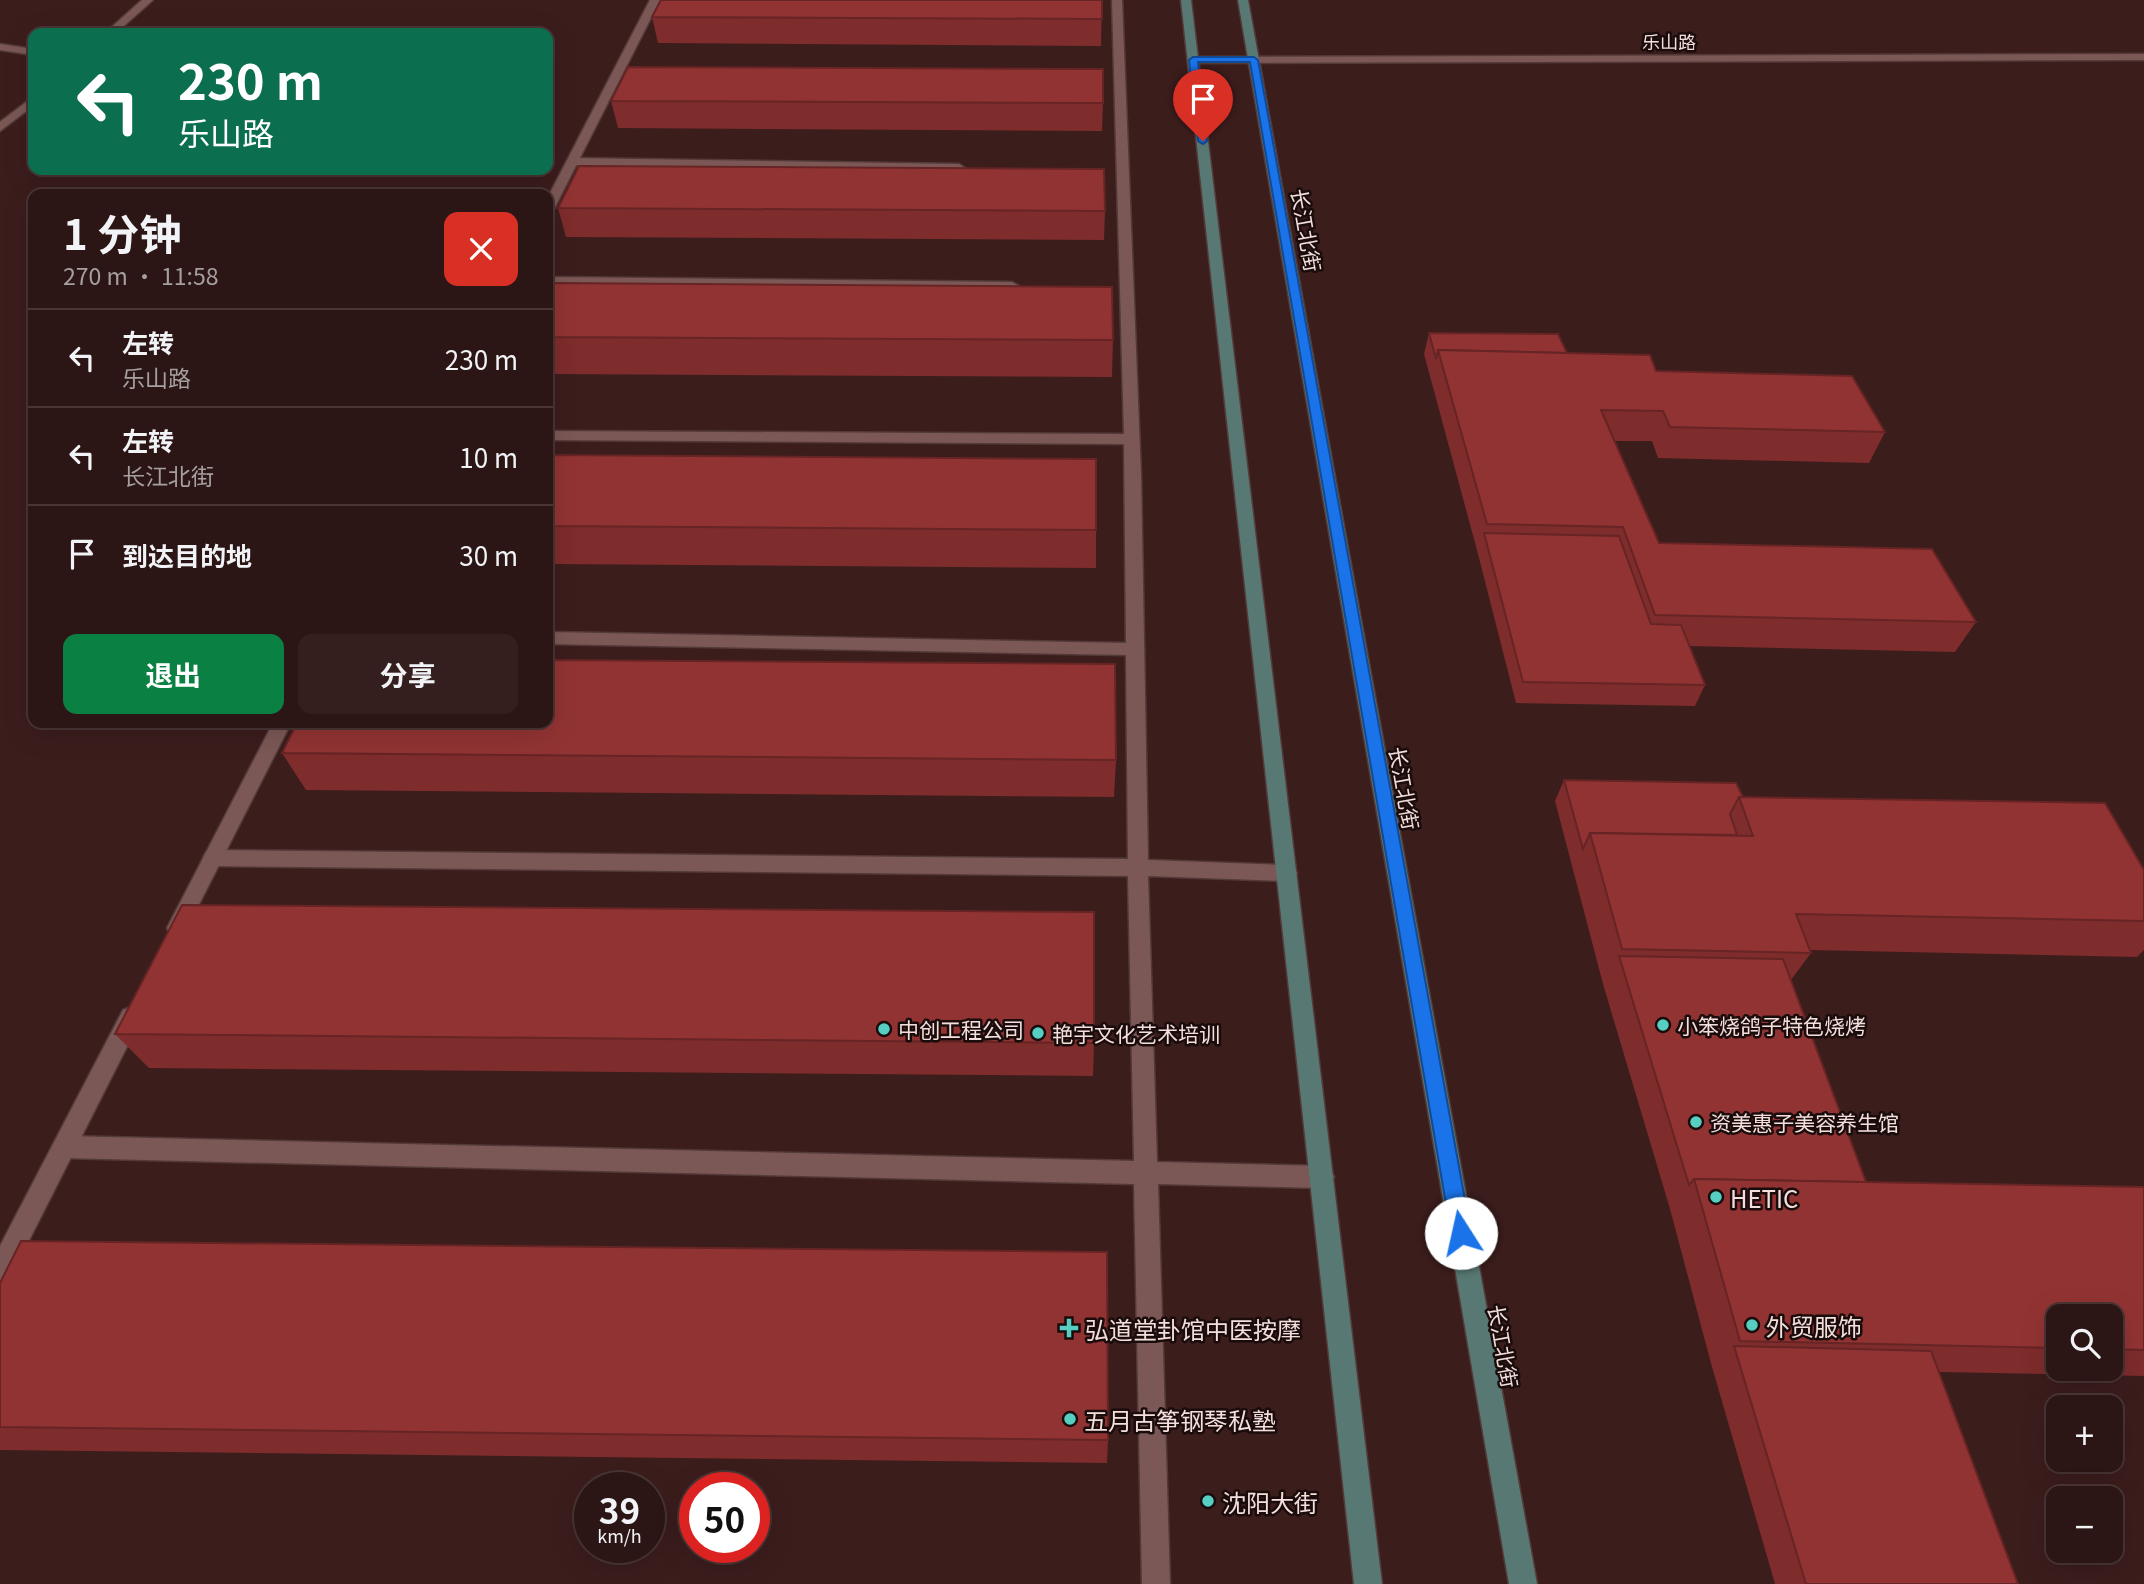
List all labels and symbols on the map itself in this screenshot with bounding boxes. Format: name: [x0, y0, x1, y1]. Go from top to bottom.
street label: 乐山路: [1642, 28, 1696, 54]
pin: [1173, 69, 1233, 141]
street label: 长江北街: [1285, 186, 1329, 274]
street label: 长江北街: [1383, 744, 1427, 832]
place label: 小笨烧鸽子特色烧烤: [1677, 1010, 1866, 1040]
place label: 中创工程公司: [898, 1014, 1024, 1044]
marker: 小笨烧鸽子特色烧烤: [1655, 1017, 1671, 1033]
place label: 艳宇文化艺术培训: [1052, 1018, 1220, 1048]
marker: 中创工程公司: [876, 1021, 892, 1037]
marker: 艳宇文化艺术培训: [1030, 1025, 1046, 1041]
place label: 资美惠子美容养生馆: [1710, 1107, 1899, 1137]
marker: 资美惠子美容养生馆: [1688, 1114, 1704, 1130]
place label: HETIC: [1730, 1180, 1798, 1215]
marker: HETIC: [1708, 1189, 1724, 1205]
position arrow: [1424, 1196, 1498, 1270]
street label: 长江北街: [1482, 1302, 1526, 1390]
place label: 外贸服饰: [1766, 1308, 1862, 1343]
place label: 弘道堂卦馆中医按摩: [1085, 1311, 1301, 1346]
marker: 外贸服饰: [1744, 1317, 1760, 1333]
marker: 弘道堂卦馆中医按摩: [1059, 1318, 1079, 1338]
place label: 五月古筝钢琴私塾: [1084, 1402, 1276, 1437]
marker: 五月古筝钢琴私塾: [1062, 1411, 1078, 1427]
speed limit sign: 50: [679, 1472, 770, 1563]
place label: 沈阳大街: [1222, 1484, 1318, 1519]
marker: 沈阳大街: [1200, 1493, 1216, 1509]

